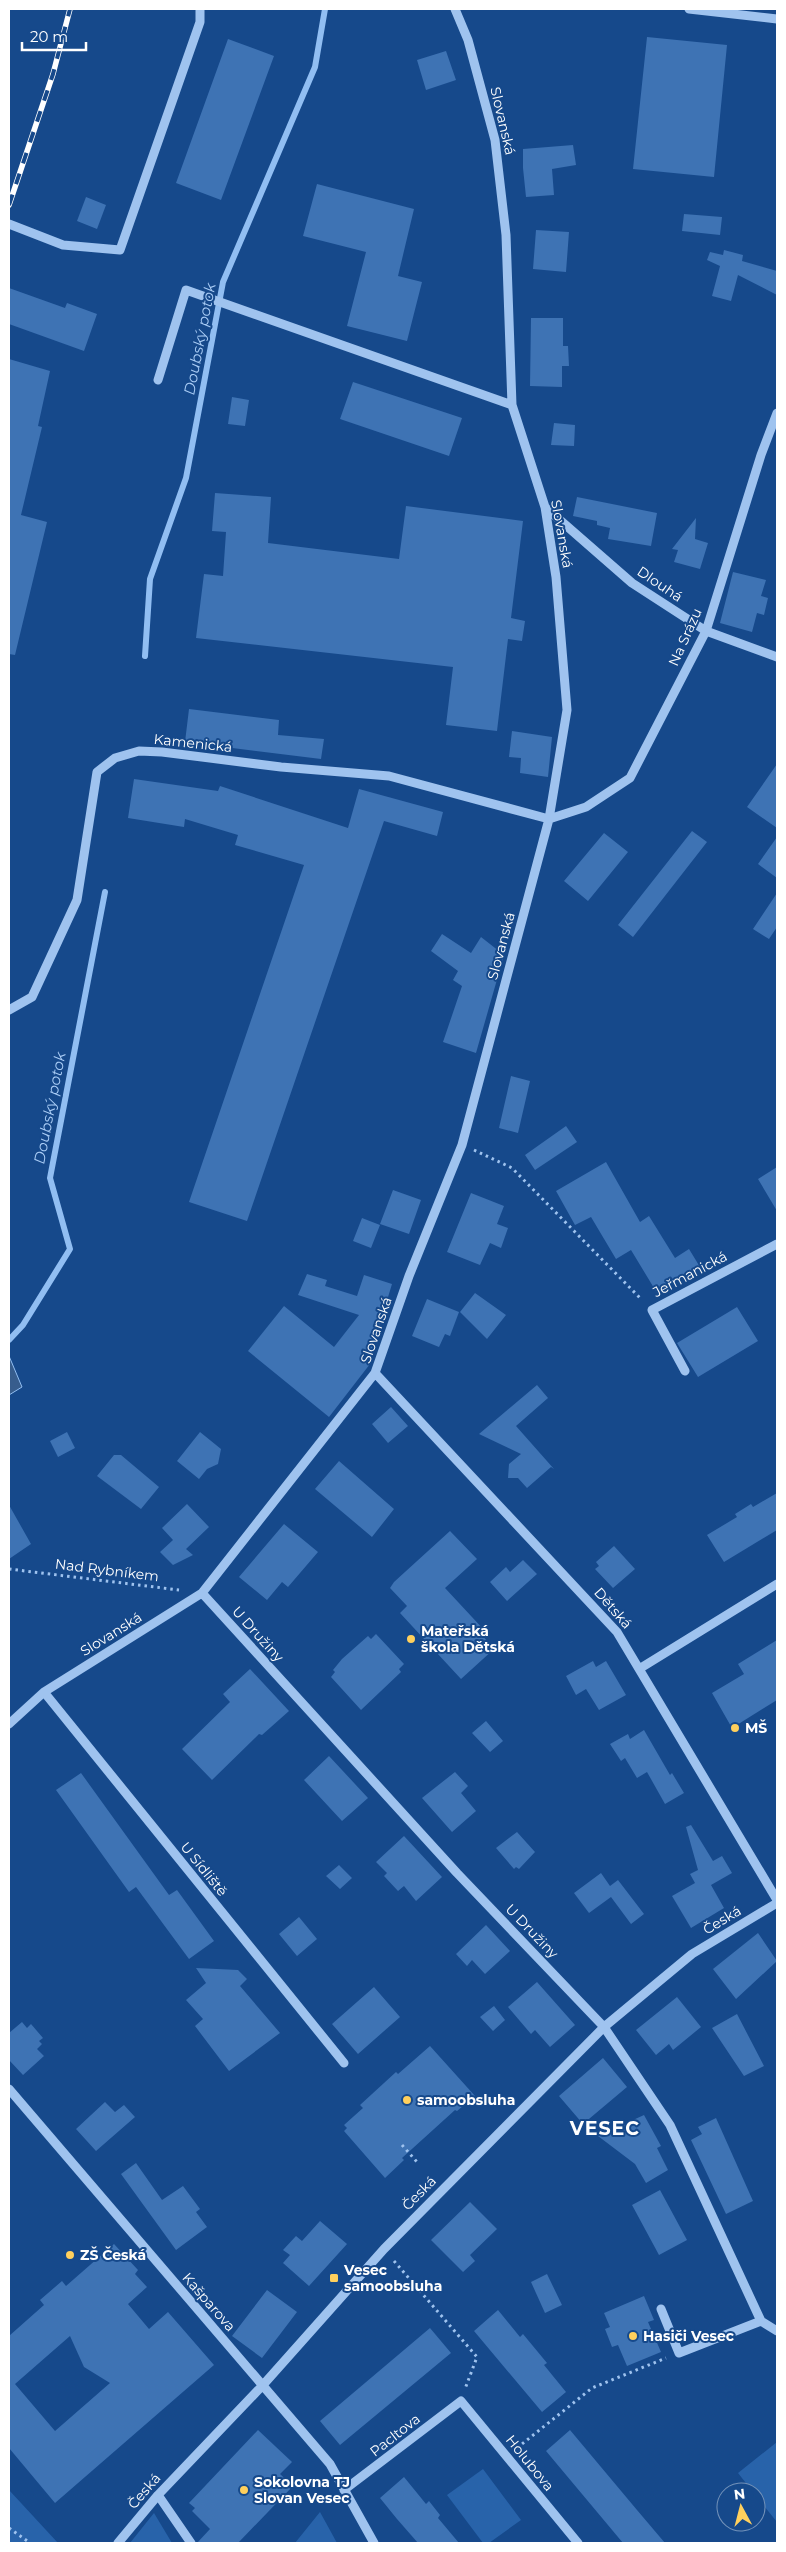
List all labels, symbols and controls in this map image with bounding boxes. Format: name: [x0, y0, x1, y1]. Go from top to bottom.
scale bar: [22, 20, 86, 52]
text: 20 m: [30, 27, 68, 46]
street label: Slovanská: [486, 85, 520, 157]
water label: Doubský potok: [179, 280, 220, 397]
street label: Slovanská: [547, 498, 577, 570]
street label: Dlouhá: [634, 562, 686, 606]
street label: Na Srázu: [664, 605, 706, 669]
street label: Kamenická: [153, 730, 233, 756]
street label: Slovanská: [483, 910, 519, 982]
water label: Doubský potok: [29, 1049, 70, 1166]
street label: Jeřmanická: [649, 1247, 730, 1302]
street label: Slovanská: [356, 1294, 396, 1366]
street label: Nad Rybníkem: [54, 1555, 160, 1585]
street label: Dětská: [590, 1584, 636, 1632]
street label: U Družiny: [228, 1602, 288, 1666]
street label: Slovanská: [77, 1608, 145, 1660]
place label: Mateřská škola Dětská: [421, 1622, 515, 1656]
marker: Mateřská škola Dětská: [405, 1633, 417, 1645]
place label: MŠ: [745, 1719, 767, 1737]
marker: MŠ: [729, 1722, 741, 1734]
street label: U Sídliště: [177, 1838, 231, 1900]
street label: U Družiny: [502, 1900, 563, 1962]
street label: Česká: [700, 1902, 744, 1938]
place label: samoobsluha: [417, 2091, 515, 2109]
marker: samoobsluha: [401, 2094, 413, 2106]
district label: VESEC: [569, 2117, 640, 2140]
street label: Česká: [398, 2172, 440, 2214]
place label: ZŠ Česká: [80, 2246, 146, 2264]
marker: ZŠ Česká: [64, 2249, 76, 2261]
place label: Vesec samoobsluha: [343, 2261, 442, 2295]
street label: Kašparova: [179, 2269, 239, 2335]
marker: Vesec samoobsluha: [328, 2272, 340, 2284]
place label: Hasiči Vesec: [643, 2327, 735, 2345]
marker: Hasiči Vesec: [627, 2330, 639, 2342]
street label: Pacltova: [366, 2410, 424, 2460]
street label: Holubova: [502, 2431, 558, 2495]
street label: Česká: [124, 2469, 164, 2513]
place label: Sokolovna TJ Slovan Vesec: [254, 2473, 350, 2507]
north arrow: [716, 2482, 766, 2532]
marker: Sokolovna TJ Slovan Vesec: [238, 2484, 250, 2496]
text: N: [733, 2484, 746, 2504]

